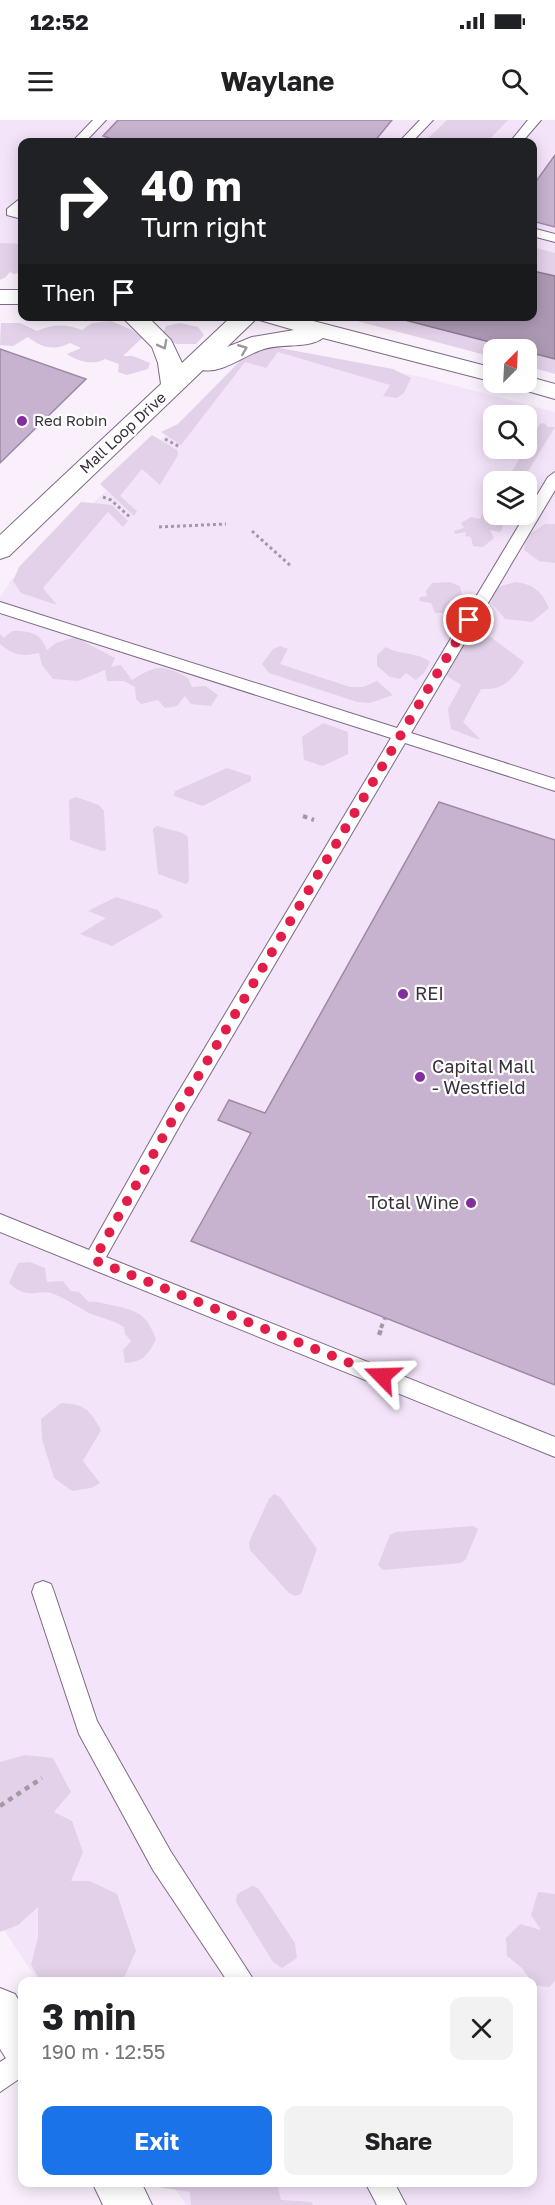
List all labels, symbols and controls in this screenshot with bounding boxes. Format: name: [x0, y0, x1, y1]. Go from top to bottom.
text: 12:52: [30, 8, 89, 35]
icon: menu: [24, 65, 57, 98]
text: Waylane: [220, 65, 335, 97]
icon: search: [498, 65, 531, 98]
text: 40 m: [141, 160, 242, 210]
icon: right: [42, 162, 120, 240]
text: Turn right: [141, 211, 267, 243]
icon: arrive: [107, 276, 140, 309]
text: Then: [42, 279, 95, 306]
one-way arrow: [156, 339, 167, 349]
north arrow: [483, 339, 537, 393]
map controls: [483, 339, 537, 525]
one-way arrow: [237, 344, 248, 356]
street label: Mall Loop Drive: [75, 388, 169, 477]
button: search: [483, 405, 537, 459]
place label: Red Robin: [34, 411, 107, 429]
marker: Red Robin: [15, 414, 29, 428]
button: layers: [483, 471, 537, 525]
pin: [443, 594, 494, 645]
icon: arrive: [452, 603, 485, 636]
place label: REI: [415, 982, 444, 1004]
marker: REI: [396, 987, 410, 1001]
place label: Capital Mall - Westfield: [432, 1055, 535, 1098]
marker: Capital Mall - Westfield: [413, 1070, 427, 1084]
place label: Total Wine: [367, 1191, 459, 1213]
marker: Total Wine: [464, 1196, 478, 1210]
position arrow: [350, 1344, 414, 1408]
text: 3 min: [42, 1995, 136, 2038]
button: close: [450, 1997, 513, 2060]
text: 190 m · 12:55: [42, 2039, 165, 2063]
button: Exit: [42, 2106, 272, 2175]
button: Share: [284, 2106, 513, 2175]

